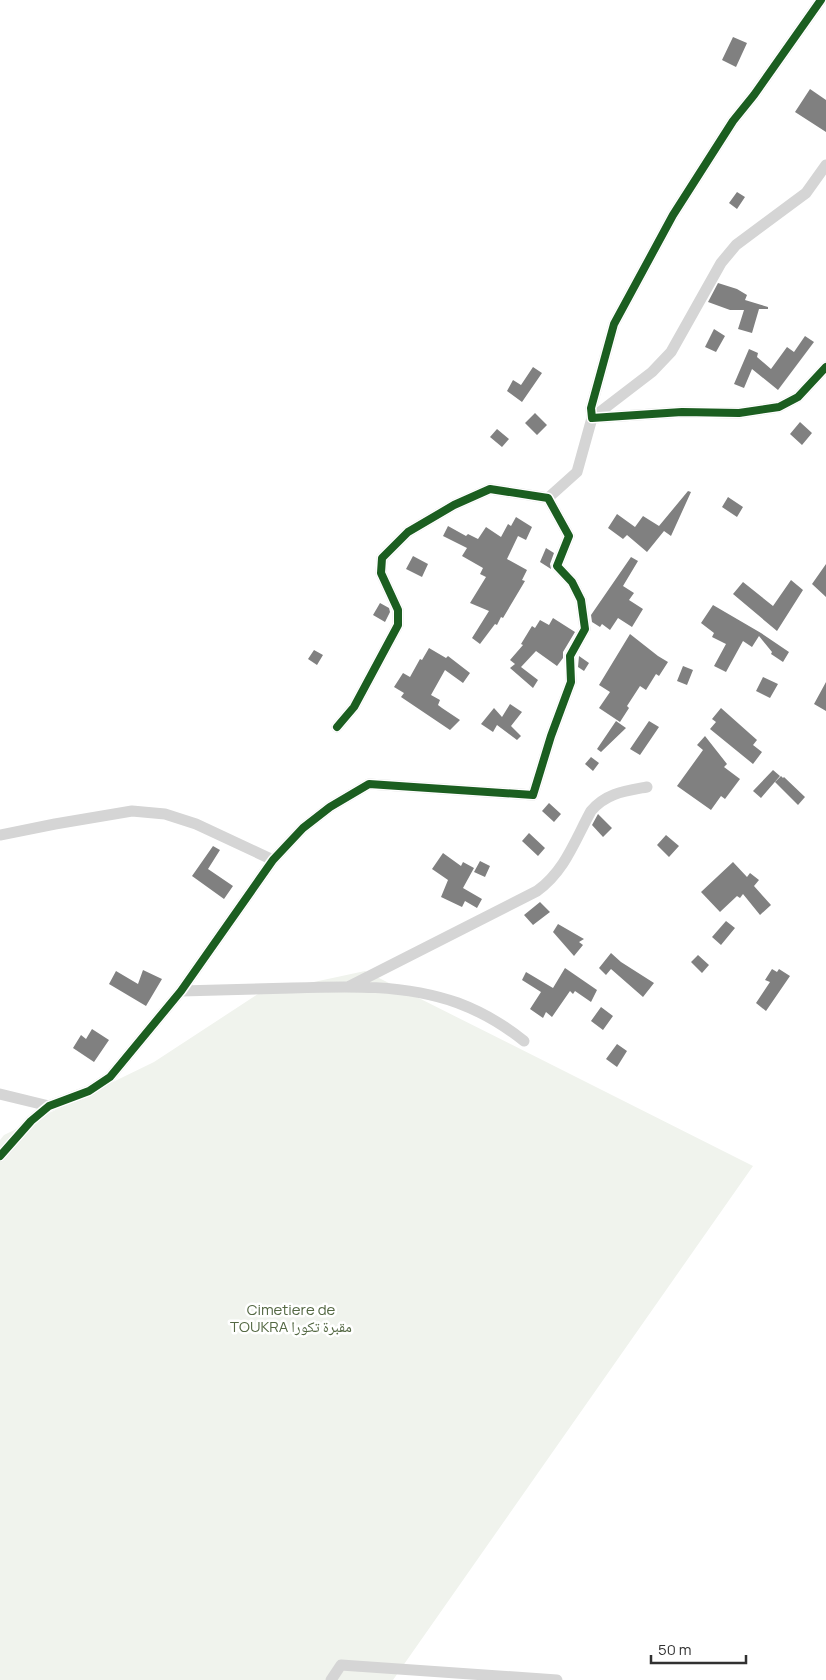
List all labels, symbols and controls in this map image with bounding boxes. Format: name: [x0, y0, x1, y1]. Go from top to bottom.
park label: Cimetiere de TOUKRA مقبرة تكورا: [230, 1299, 352, 1337]
scale bar: [651, 1632, 746, 1664]
text: 50 m: [658, 1639, 692, 1660]

